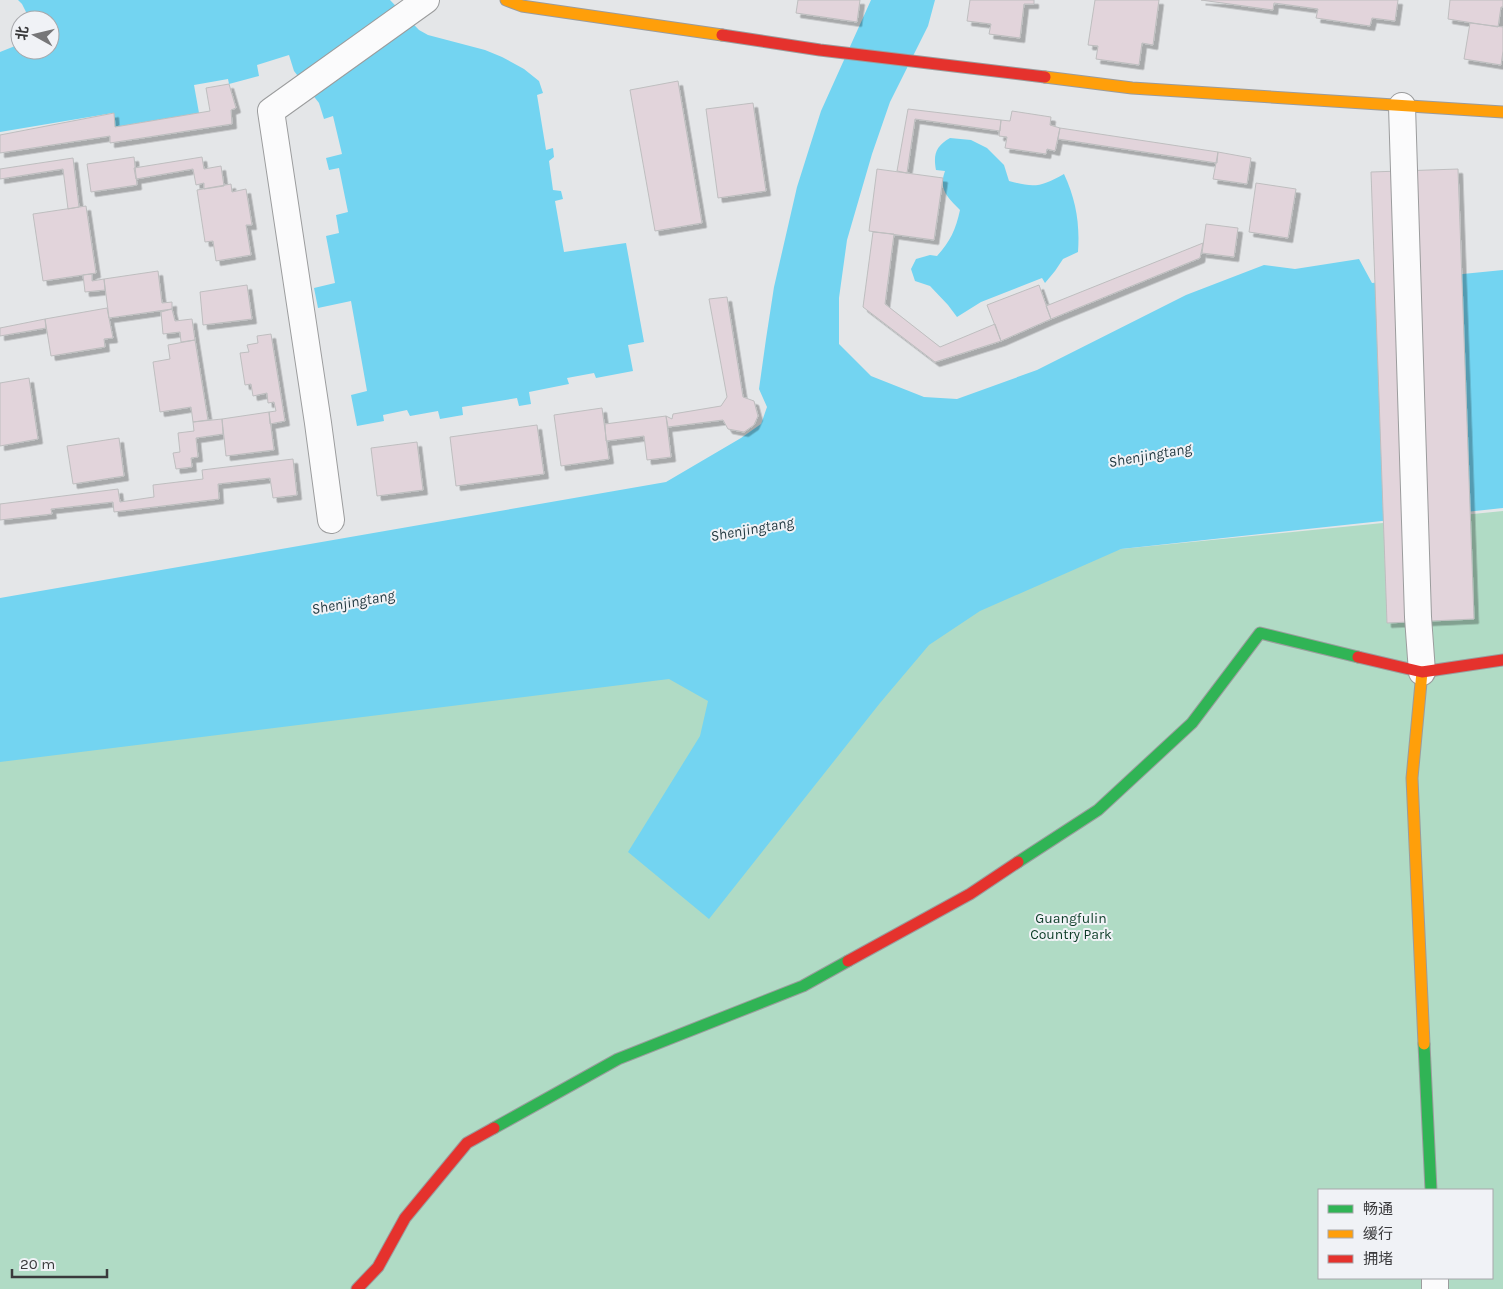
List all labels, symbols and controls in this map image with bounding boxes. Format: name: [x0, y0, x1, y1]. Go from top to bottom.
north arrow: [10, 10, 60, 60]
text: 北: [13, 25, 32, 41]
water label: Shenjingtang: [1107, 439, 1194, 471]
water label: Shenjingtang: [709, 513, 796, 545]
water label: Shenjingtang: [310, 586, 397, 618]
park label: Guangfulin Country Park: [1030, 910, 1112, 943]
legend: [1318, 1189, 1493, 1279]
text: 畅通: [1363, 1200, 1393, 1218]
text: 缓行: [1363, 1225, 1393, 1243]
scale bar: [12, 1246, 108, 1278]
text: 拥堵: [1363, 1250, 1393, 1268]
text: 20 m: [20, 1255, 55, 1273]

